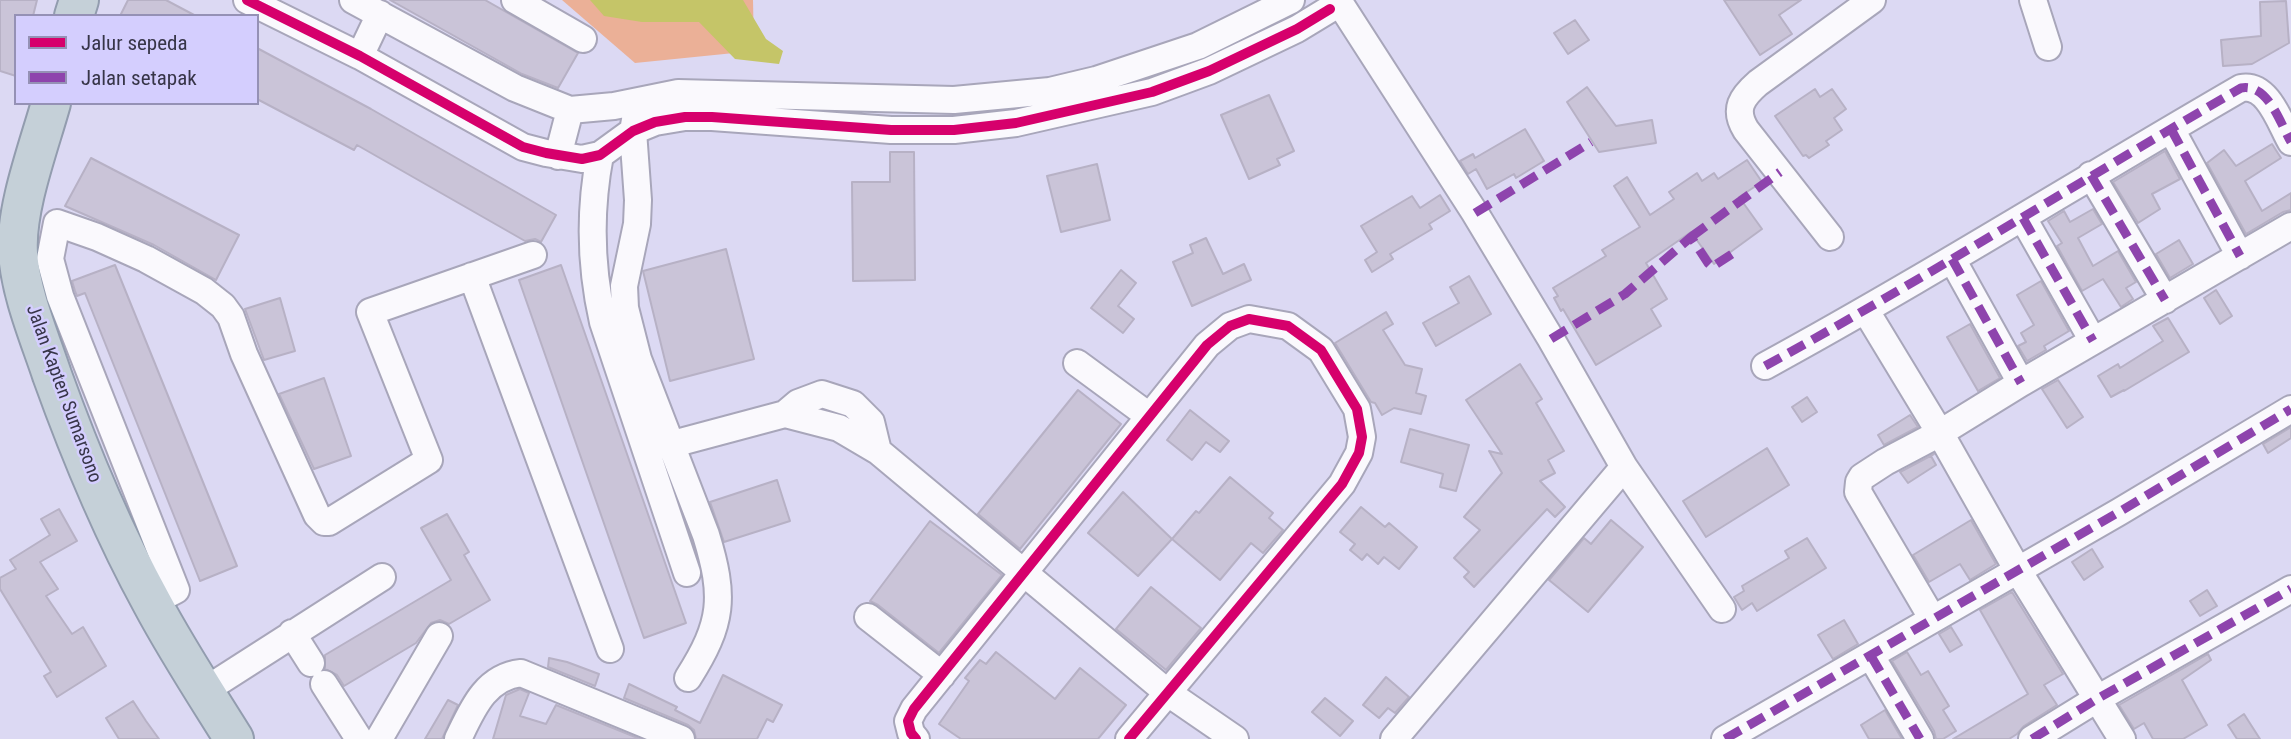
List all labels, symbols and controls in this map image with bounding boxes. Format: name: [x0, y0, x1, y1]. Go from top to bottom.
legend: [14, 14, 259, 105]
text: Jalur sepeda: [81, 31, 188, 55]
text: Jalan setapak: [81, 66, 197, 90]
street label: Jalan Kapten Sumarsono: [20, 302, 106, 486]

